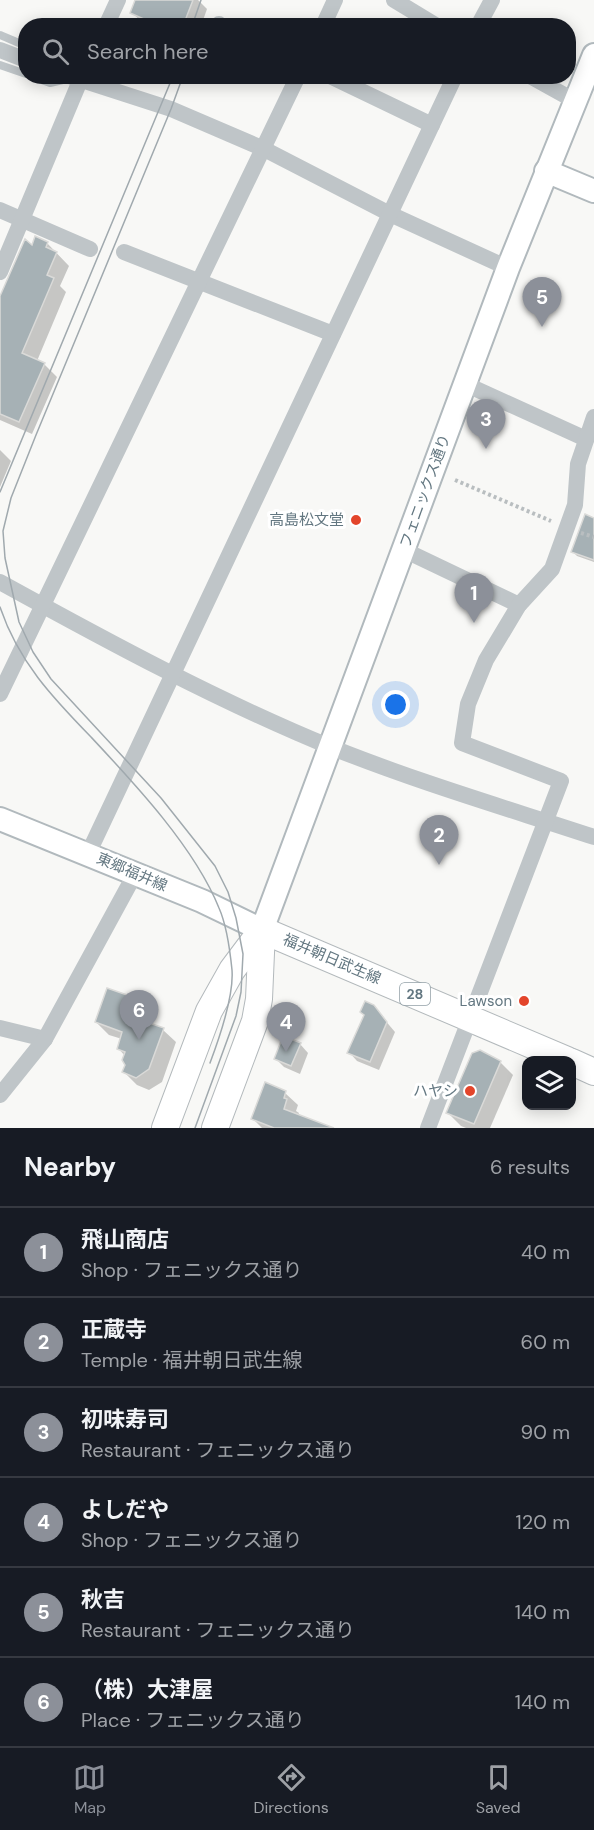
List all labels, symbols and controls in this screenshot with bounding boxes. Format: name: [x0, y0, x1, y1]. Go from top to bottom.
search box: [18, 18, 576, 84]
icon: search: [39, 35, 72, 68]
text: Search here: [87, 37, 208, 66]
pin: 5: [522, 278, 562, 327]
pin: 3: [466, 400, 506, 449]
street label: フェニックス通り: [395, 431, 455, 551]
place label: 高島松文堂: [269, 510, 344, 530]
marker: 高島松文堂: [349, 513, 363, 527]
pin: 1: [454, 574, 494, 623]
your location: [381, 690, 410, 719]
pin: 2: [420, 816, 458, 865]
street label: 東郷福井線: [94, 848, 170, 896]
street label: 福井朝日武生線: [280, 929, 384, 989]
road number: 28: [400, 983, 430, 1005]
pin: 6: [120, 990, 158, 1040]
place label: Lawson: [460, 991, 512, 1011]
marker: Lawson: [517, 994, 531, 1008]
pin: 4: [266, 1002, 306, 1052]
map controls: [522, 1056, 576, 1110]
button: layers: [522, 1056, 576, 1110]
place label: ハヤシ: [413, 1081, 458, 1101]
marker: ハヤシ: [463, 1084, 477, 1098]
text: Nearby: [24, 1150, 116, 1184]
text: 6 results: [490, 1154, 570, 1180]
text: 飛山商店: [81, 1225, 169, 1254]
text: 1: [40, 1239, 47, 1265]
text: 40 m: [521, 1239, 570, 1265]
text: Shop · フェニックス通り: [81, 1257, 302, 1283]
text: 正蔵寺: [81, 1315, 147, 1344]
text: 2: [38, 1329, 49, 1355]
text: 60 m: [521, 1329, 570, 1355]
text: Temple · 福井朝日武生線: [81, 1347, 303, 1373]
text: 初味寿司: [81, 1405, 169, 1434]
text: 3: [37, 1419, 50, 1445]
text: 90 m: [521, 1419, 570, 1445]
text: Restaurant · フェニックス通り: [81, 1437, 355, 1463]
text: よしだや: [81, 1495, 169, 1524]
text: 4: [37, 1509, 50, 1535]
text: 120 m: [516, 1509, 570, 1535]
text: Shop · フェニックス通り: [81, 1527, 302, 1553]
text: 秋吉: [81, 1585, 125, 1614]
text: 5: [37, 1599, 50, 1625]
text: 140 m: [515, 1599, 570, 1625]
text: Restaurant · フェニックス通り: [81, 1617, 355, 1643]
text: （株）大津屋: [81, 1675, 213, 1704]
text: 6: [37, 1689, 50, 1715]
text: 140 m: [515, 1689, 570, 1715]
text: Place · フェニックス通り: [81, 1707, 305, 1733]
tab: Map: [73, 1761, 106, 1818]
tab: Directions: [253, 1761, 329, 1818]
tab: Saved: [476, 1761, 521, 1818]

